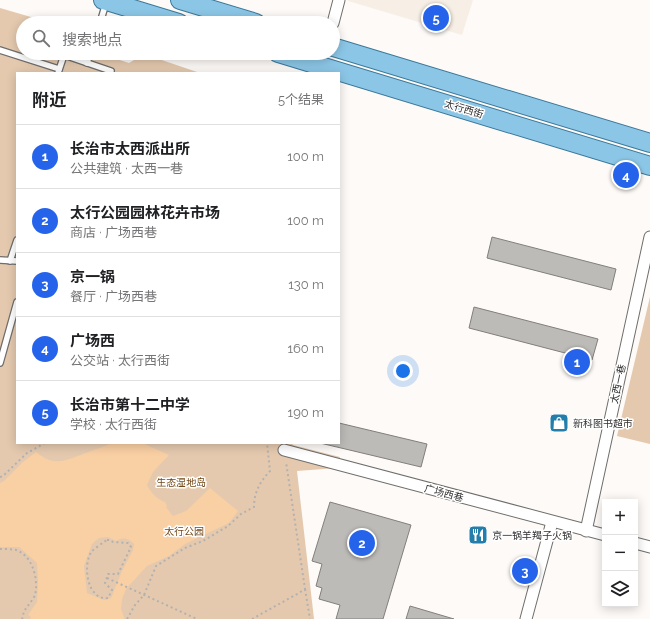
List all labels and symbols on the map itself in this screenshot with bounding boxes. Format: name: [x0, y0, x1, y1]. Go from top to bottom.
pin: 5: [423, 3, 449, 33]
street label: 太行西街: [443, 98, 485, 120]
pin: 4: [613, 160, 639, 190]
pin: 1: [564, 347, 590, 377]
your location: [393, 361, 413, 381]
street label: 太西一巷: [608, 363, 628, 405]
shop icon: 新科图书超市: [548, 412, 570, 434]
place label: 新科图书超市: [573, 418, 633, 429]
park label: 生态湿地岛: [156, 477, 206, 488]
street label: 广场西巷: [423, 483, 465, 503]
restaurant icon: 京一锅羊羯子火锅: [467, 524, 489, 546]
park label: 太行公园: [164, 526, 204, 537]
pin: 2: [349, 528, 375, 558]
place label: 京一锅羊羯子火锅: [492, 530, 572, 541]
pin: 3: [512, 556, 538, 586]

